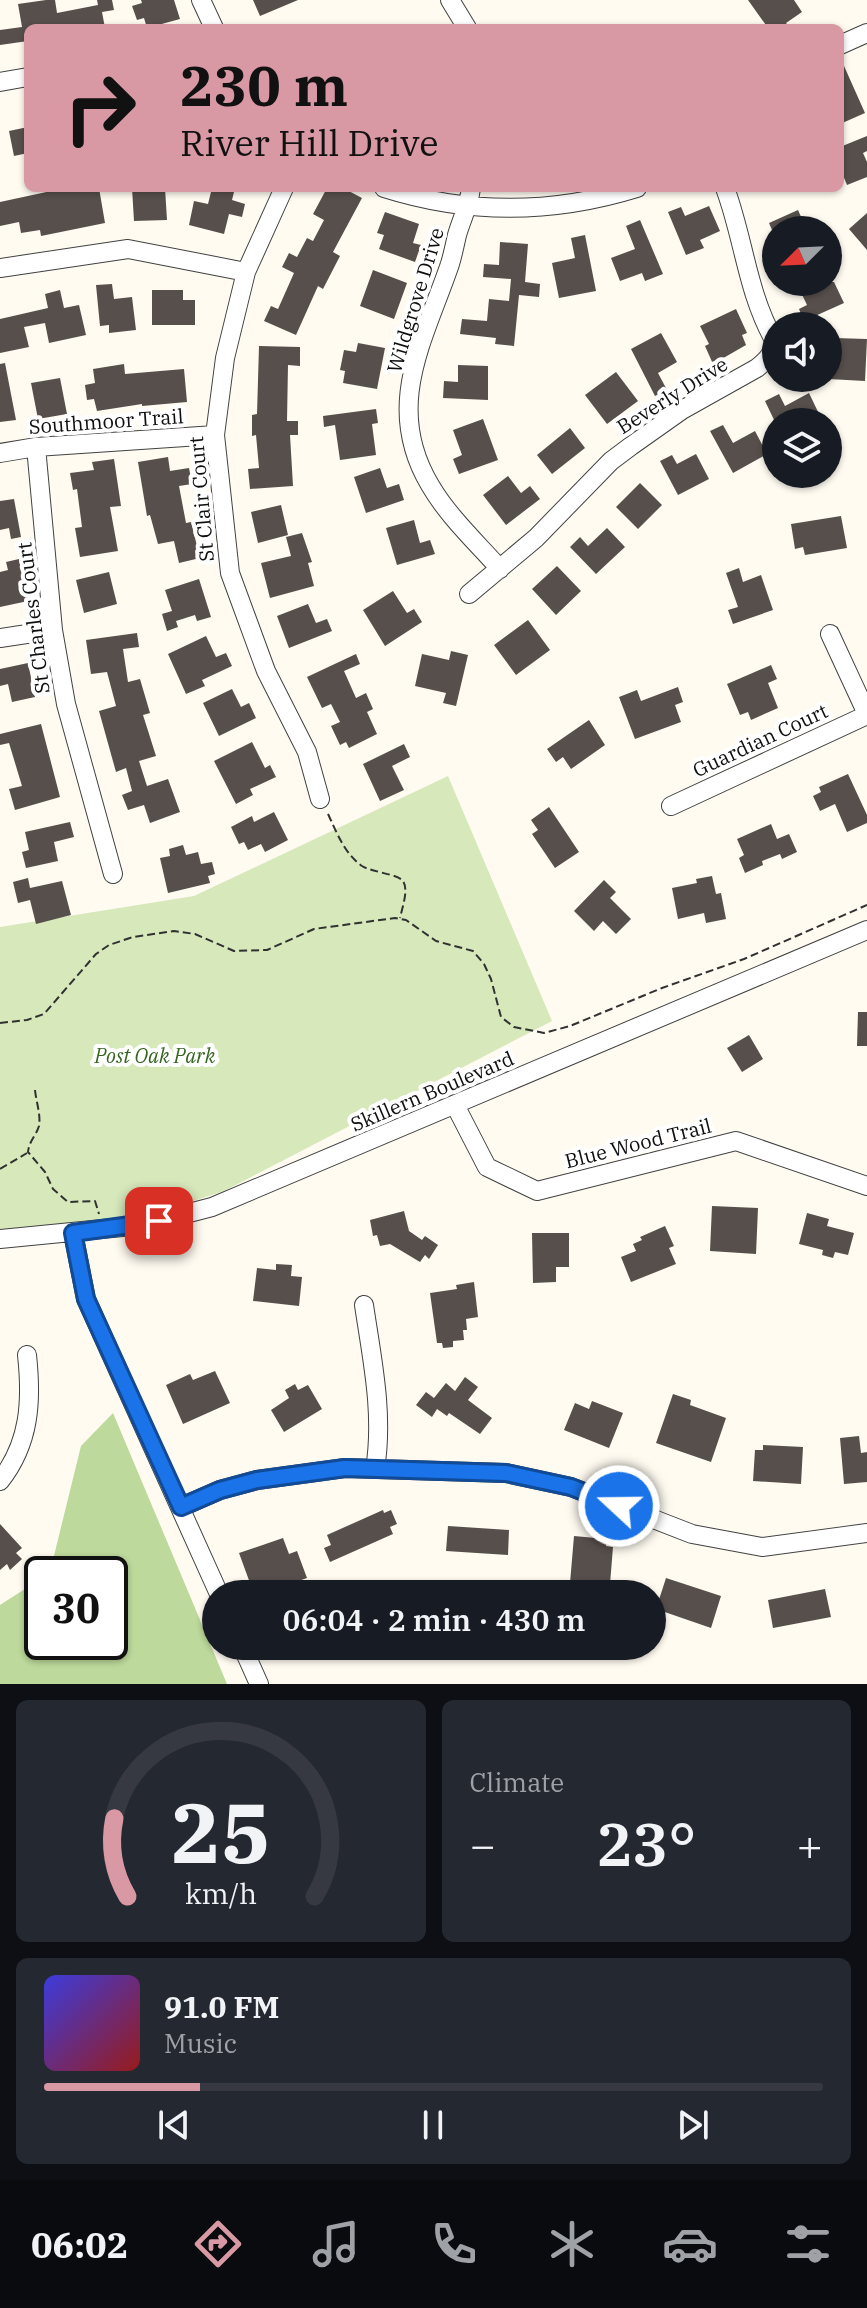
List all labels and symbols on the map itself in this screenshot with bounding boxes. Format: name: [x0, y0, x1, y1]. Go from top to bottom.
north arrow: [762, 216, 842, 296]
street label: Wildgrove Drive: [380, 224, 450, 376]
street label: Beverly Drive: [611, 350, 733, 440]
street label: Southmoor Trail: [28, 402, 184, 440]
street label: St Clair Court: [182, 435, 220, 563]
street label: St Charles Court: [10, 541, 56, 695]
street label: Guardian Court: [688, 697, 832, 783]
park label: Post Oak Park: [94, 1042, 216, 1069]
street label: Skillern Boulevard: [346, 1044, 518, 1138]
street label: Blue Wood Trail: [562, 1112, 714, 1174]
pin: [125, 1187, 193, 1255]
position arrow: [577, 1464, 661, 1548]
speed limit sign: 30: [24, 1556, 128, 1660]

